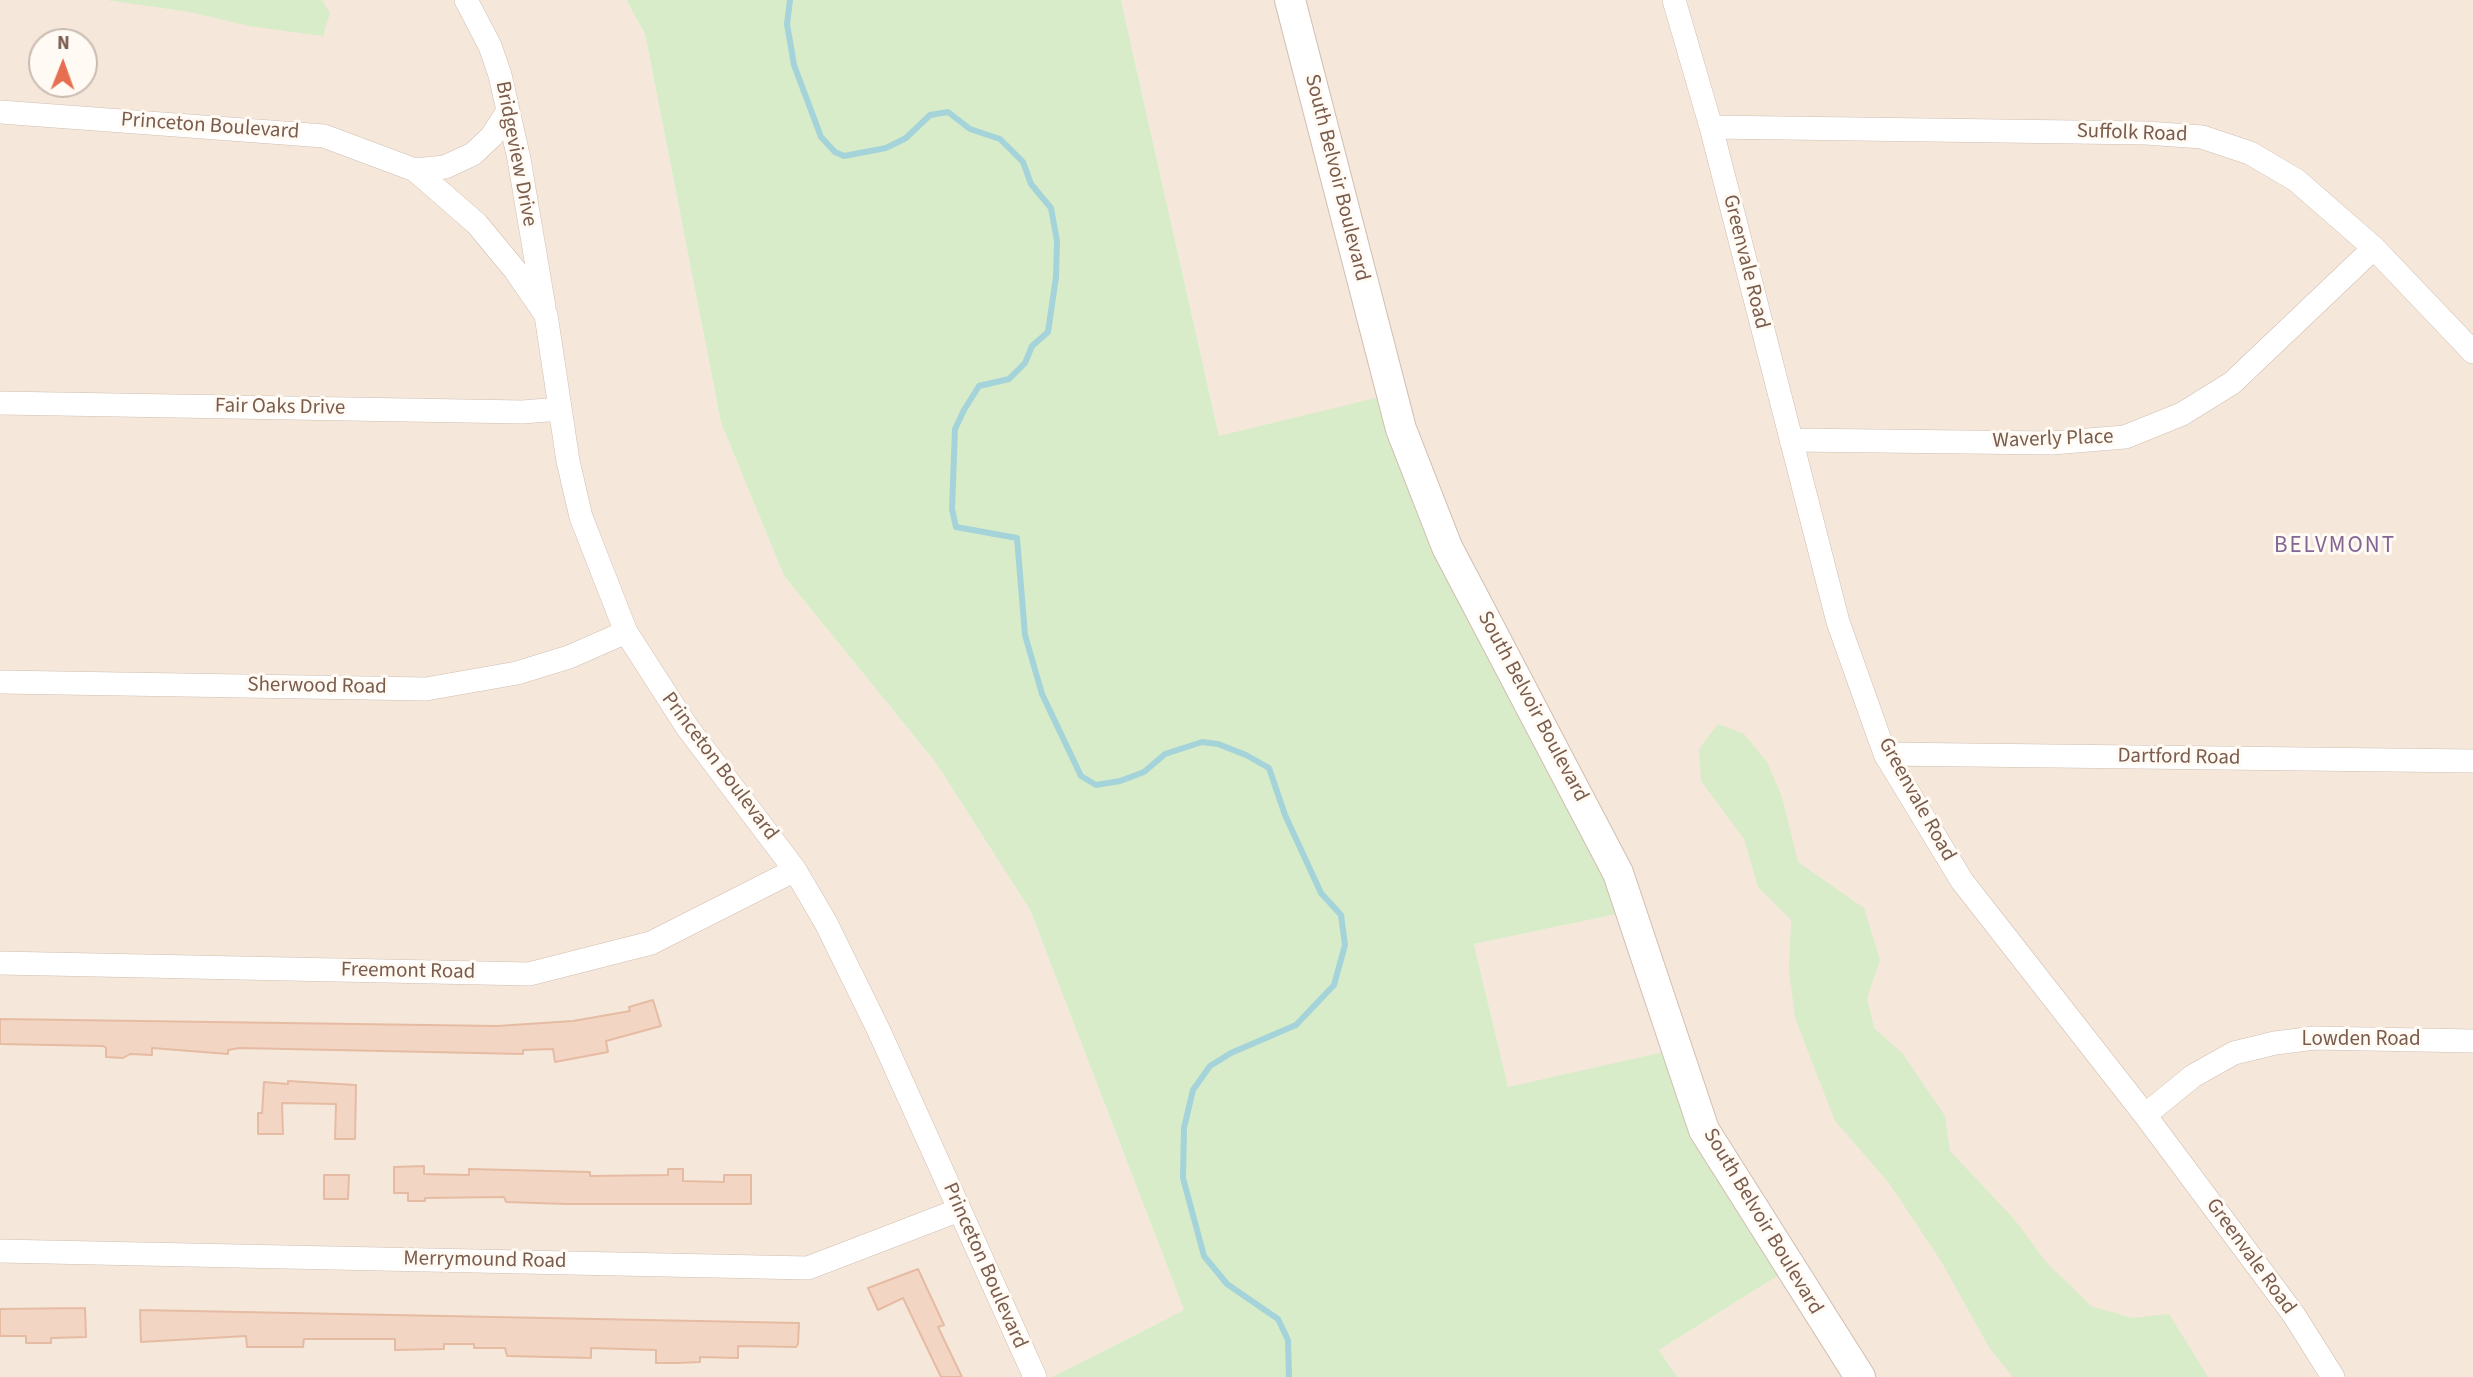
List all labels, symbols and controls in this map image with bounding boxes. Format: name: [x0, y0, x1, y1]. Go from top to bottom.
north arrow: [28, 28, 98, 98]
text: N: [57, 30, 70, 57]
street label: South Belvoir Boulevard: [1298, 72, 1374, 284]
street label: Bridgeview Drive: [489, 79, 541, 229]
street label: Princeton Boulevard: [120, 108, 300, 146]
street label: Suffolk Road: [2076, 119, 2188, 149]
street label: Greenvale Road: [1716, 192, 1774, 332]
street label: Fair Oaks Drive: [215, 394, 345, 422]
street label: Waverly Place: [1992, 425, 2114, 455]
district label: BELVMONT: [2275, 533, 2395, 561]
street label: South Belvoir Boulevard: [1471, 607, 1593, 807]
street label: Sherwood Road: [247, 673, 387, 701]
street label: Princeton Boulevard: [655, 688, 783, 846]
street label: Greenvale Road: [1872, 734, 1960, 866]
street label: Dartford Road: [2117, 744, 2241, 772]
street label: Freemont Road: [341, 958, 475, 986]
street label: Lowden Road: [2301, 1027, 2421, 1053]
street label: South Belvoir Boulevard: [1697, 1124, 1827, 1320]
street label: Princeton Boulevard: [936, 1179, 1032, 1353]
street label: Greenvale Road: [2199, 1194, 2301, 1320]
street label: Merrymound Road: [403, 1247, 567, 1275]

